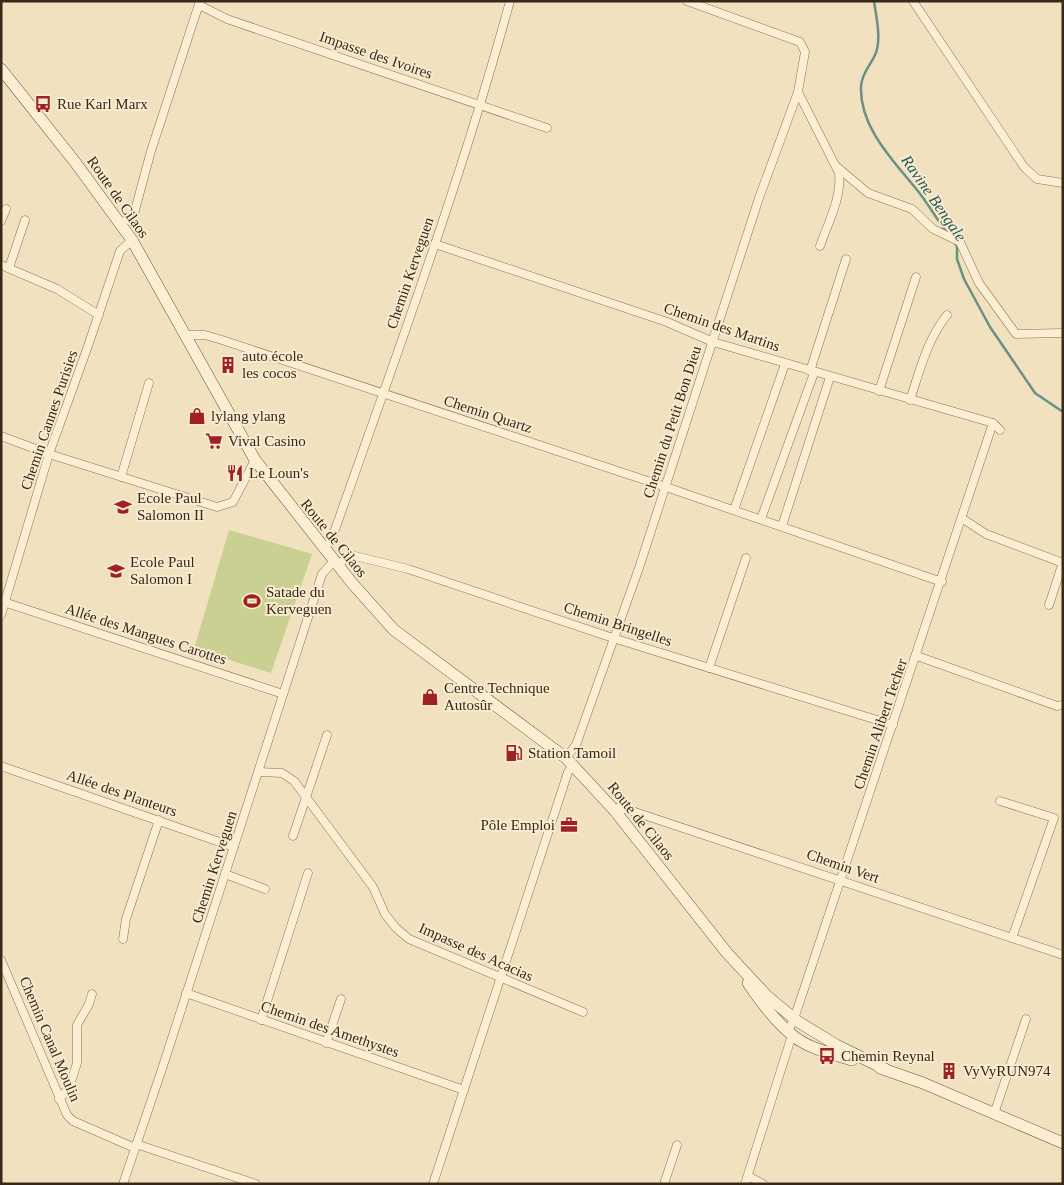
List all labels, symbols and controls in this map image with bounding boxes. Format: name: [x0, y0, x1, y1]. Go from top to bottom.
street label: Impasse des Ivoires: [317, 28, 435, 82]
bus stop icon: Rue Karl Marx: [33, 94, 53, 114]
place label: Rue Karl Marx: [57, 96, 148, 112]
water label: Ravine Bengale: [897, 151, 970, 245]
street label: Route de Cilaos: [84, 153, 152, 241]
street label: Chemin Kerveguen: [383, 215, 437, 331]
street label: Chemin des Martins: [662, 300, 782, 354]
street label: Chemin du Petit Bon Dieu: [640, 343, 704, 500]
street label: Chemin Cannes Purisies: [18, 348, 80, 492]
place label: auto école les cocos: [242, 348, 304, 381]
building icon: auto école les cocos: [218, 355, 238, 375]
street label: Chemin Quartz: [442, 392, 535, 436]
shop icon: lylang ylang: [187, 406, 207, 426]
place label: lylang ylang: [211, 408, 286, 424]
supermarket icon: Vival Casino: [204, 431, 224, 451]
place label: Vival Casino: [228, 433, 306, 449]
restaurant icon: Le Loun's: [225, 463, 245, 483]
place label: Le Loun's: [249, 465, 309, 481]
place label: Ecole Paul Salomon II: [137, 490, 204, 523]
street label: Route de Cilaos: [298, 496, 370, 580]
school or university icon: Ecole Paul Salomon II: [113, 497, 133, 517]
place label: Ecole Paul Salomon I: [130, 554, 195, 587]
school or university icon: Ecole Paul Salomon I: [106, 561, 126, 581]
place label: Satade du Kerveguen: [266, 584, 332, 617]
sports icon: Satade du Kerveguen: [242, 591, 262, 611]
street label: Chemin Bringelles: [562, 599, 674, 649]
street label: Allée des Mangues Carottes: [63, 600, 229, 668]
street label: Chemin Alibert Techer: [850, 657, 910, 791]
place label: Centre Technique Autosûr: [444, 680, 550, 713]
shop icon: Centre Technique Autosûr: [420, 687, 440, 707]
fuel station icon: Station Tamoil: [504, 743, 524, 763]
place label: Station Tamoil: [528, 745, 616, 761]
street label: Allée des Planteurs: [65, 767, 180, 819]
street label: Route de Cilaos: [605, 779, 677, 863]
street label: Chemin Kerveguen: [188, 808, 240, 925]
office icon: Pôle Emploi: [559, 815, 579, 835]
place label: Pôle Emploi: [480, 817, 555, 833]
street label: Chemin Vert: [804, 846, 882, 886]
street label: Impasse des Acacias: [416, 920, 536, 984]
street label: Chemin Canal Moulin: [16, 974, 84, 1104]
street label: Chemin des Amethystes: [259, 998, 401, 1060]
bus stop icon: Chemin Reynal: [817, 1046, 837, 1066]
place label: Chemin Reynal: [841, 1048, 935, 1064]
building icon: VyVyRUN974: [939, 1061, 959, 1081]
place label: VyVyRUN974: [963, 1063, 1051, 1079]

